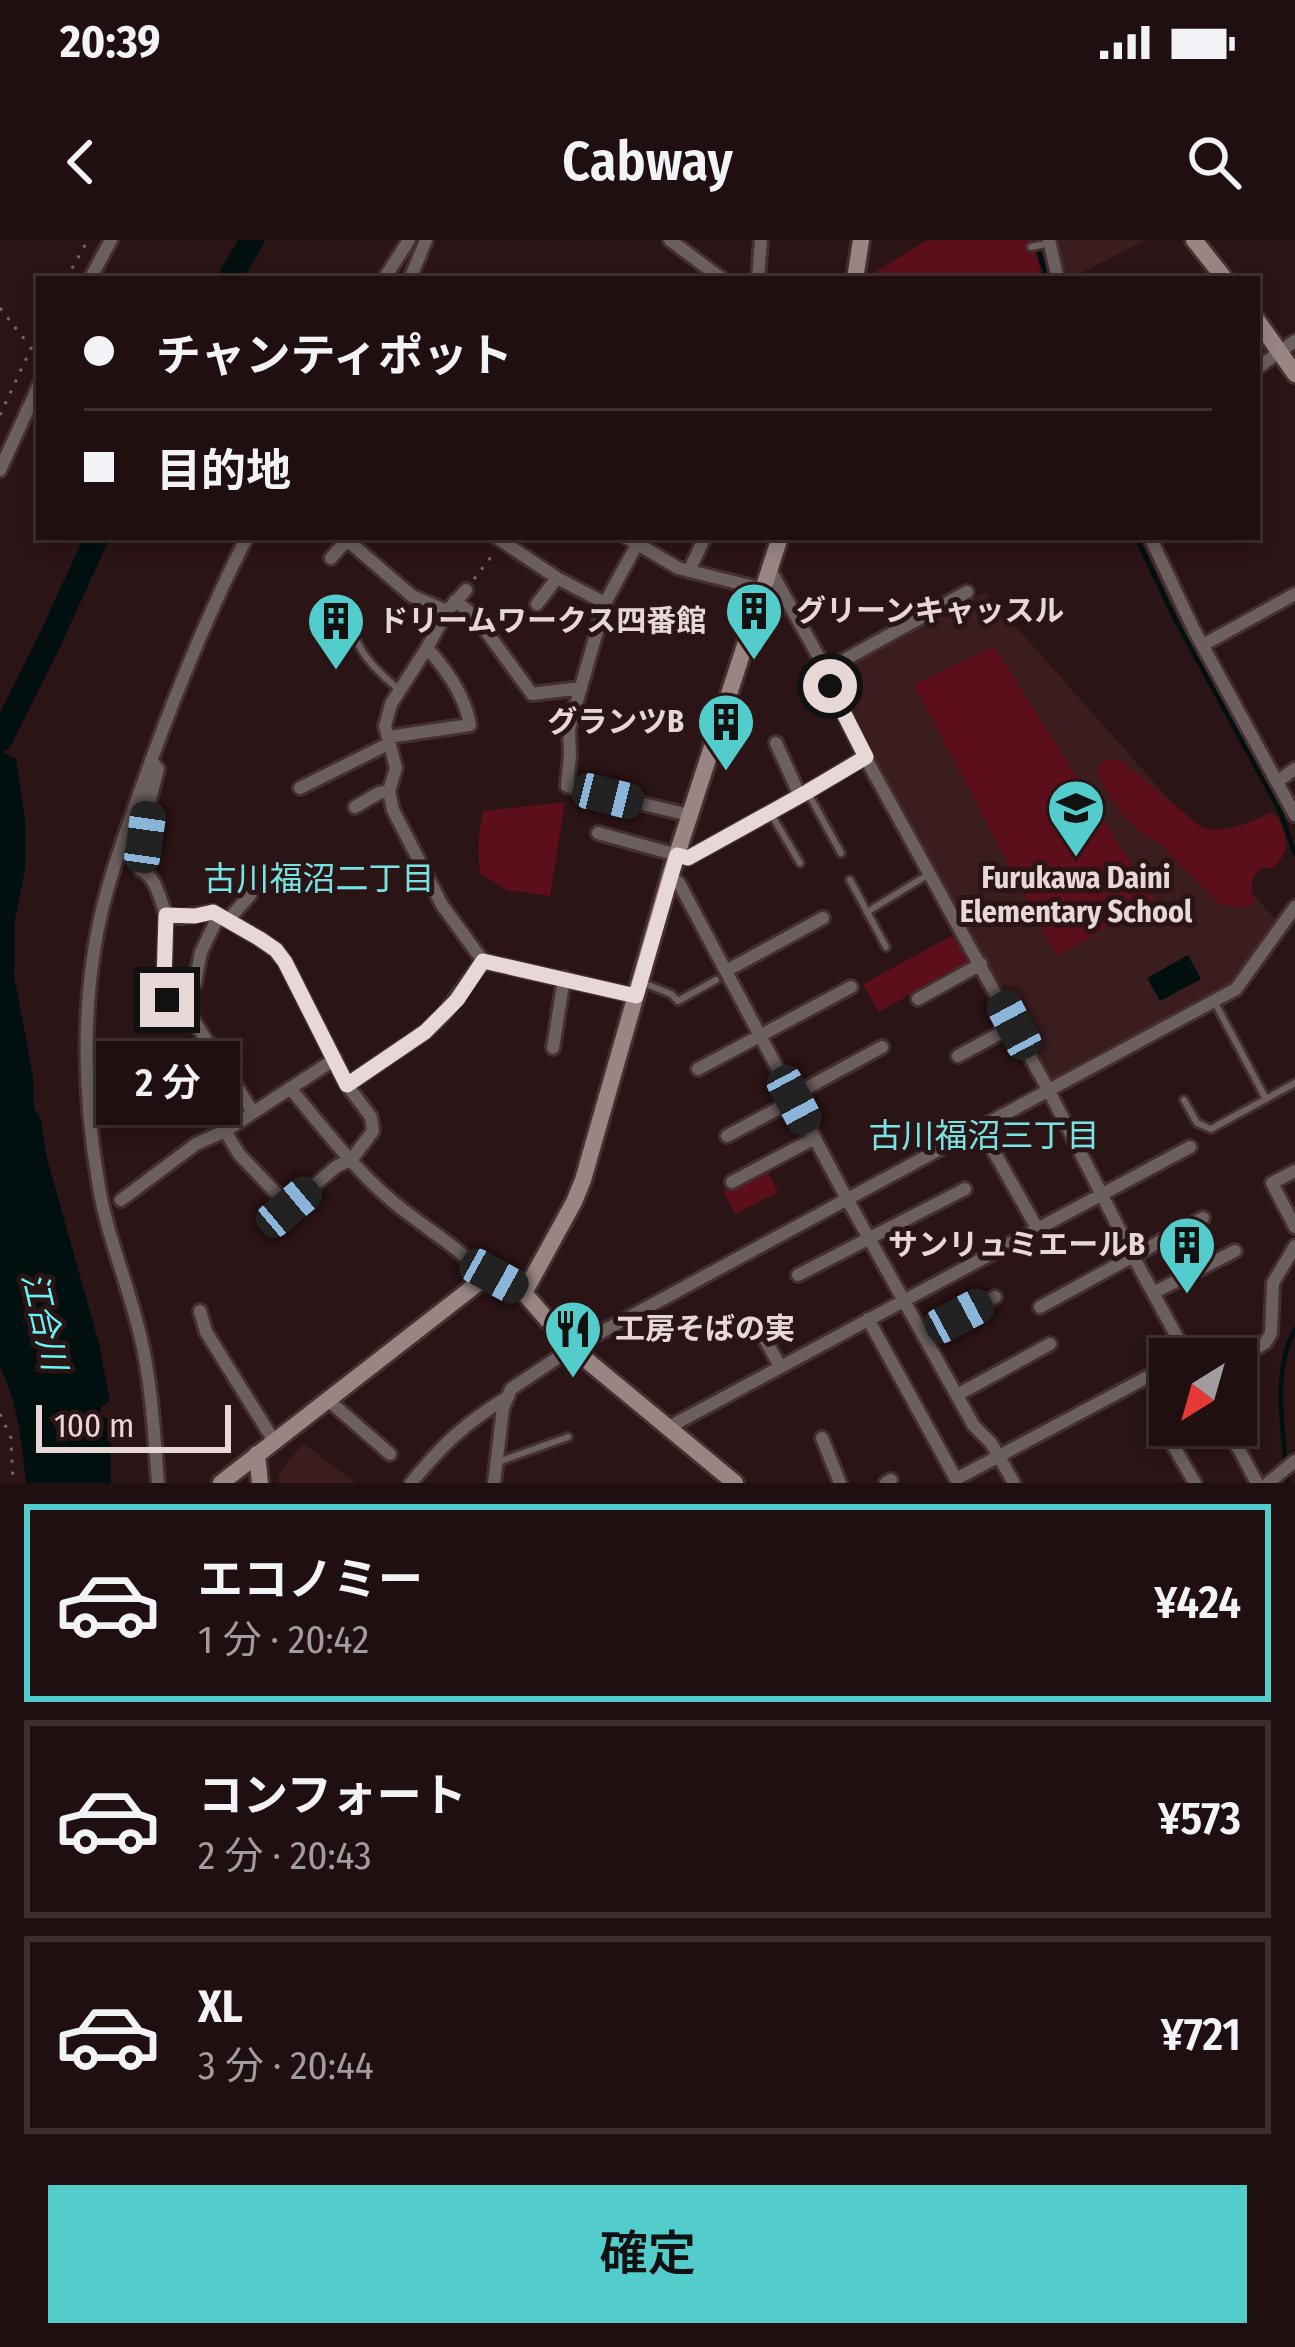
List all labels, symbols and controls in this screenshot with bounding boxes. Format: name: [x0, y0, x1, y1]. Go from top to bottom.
text: 20:39: [60, 15, 161, 69]
icon: back: [48, 129, 114, 195]
icon: search: [1181, 129, 1247, 195]
text: Cabway: [562, 130, 733, 194]
text: チャンティポット: [156, 329, 513, 383]
text: 目的地: [156, 444, 291, 498]
building icon: グリーンキャッスル: [723, 580, 785, 662]
building icon: ドリームワークス四番館: [305, 590, 367, 672]
place label: グリーンキャッスル: [796, 593, 1065, 629]
place label: ドリームワークス四番館: [378, 603, 706, 639]
route start: [803, 659, 857, 713]
building icon: グランツB: [695, 691, 757, 773]
place label: グランツB: [547, 704, 684, 740]
car: [569, 770, 647, 822]
school or university icon: Furukawa Daini Elementary School: [1045, 777, 1107, 859]
car: [122, 799, 168, 875]
district label: 古川福沼二丁目: [204, 859, 435, 899]
place label: Furukawa Daini Elementary School: [960, 860, 1193, 930]
route end: [140, 973, 194, 1027]
car: [981, 985, 1047, 1065]
callout: 2 分: [95, 1042, 239, 1126]
text: 2 分: [135, 1060, 201, 1106]
car: [761, 1060, 827, 1140]
district label: 古川福沼三丁目: [869, 1116, 1100, 1156]
car: [250, 1170, 328, 1244]
building icon: サンリュミエールB: [1156, 1214, 1218, 1296]
place label: サンリュミエールB: [888, 1227, 1145, 1263]
car: [454, 1243, 534, 1309]
water label: 江合川: [13, 1268, 75, 1377]
car: [919, 1283, 999, 1349]
restaurant icon: 工房そばの実: [542, 1298, 604, 1380]
place label: 工房そばの実: [615, 1311, 795, 1347]
north arrow: [1149, 1338, 1257, 1446]
map controls: [1149, 1338, 1257, 1446]
scale bar: [36, 1399, 231, 1452]
text: 100 m: [54, 1406, 134, 1446]
icon: car: [54, 1549, 162, 1657]
text: エコノミー: [198, 1553, 423, 1607]
text: ¥424: [1154, 1576, 1241, 1630]
text: 1 分 · 20:42: [198, 1617, 369, 1663]
icon: car: [54, 1765, 162, 1873]
text: コンフォート: [198, 1769, 467, 1823]
text: ¥573: [1158, 1792, 1241, 1846]
text: 2 分 · 20:43: [198, 1833, 371, 1879]
text: XL: [198, 1980, 243, 2034]
icon: car: [54, 1981, 162, 2089]
text: ¥721: [1161, 2008, 1241, 2062]
text: 3 分 · 20:44: [198, 2043, 374, 2089]
button: 確定: [48, 2185, 1247, 2323]

